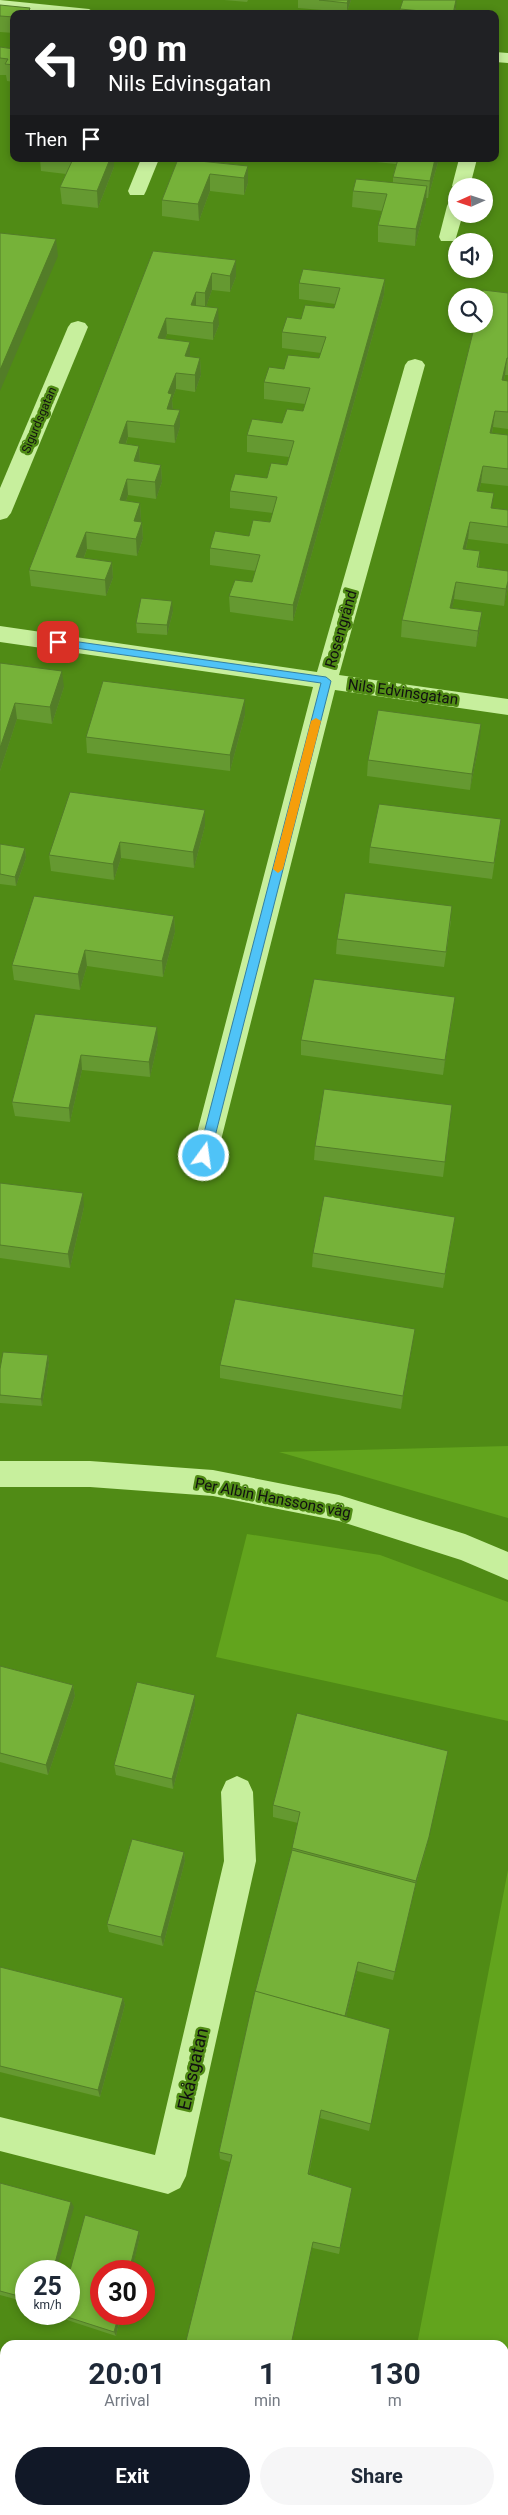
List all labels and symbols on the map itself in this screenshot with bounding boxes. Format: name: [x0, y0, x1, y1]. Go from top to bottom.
north arrow: [448, 178, 492, 222]
street label: Sigurdsgatan: [19, 385, 59, 455]
street label: Rosengränd: [321, 588, 361, 670]
pin: [37, 621, 79, 663]
street label: Nils Edvinsgatan: [347, 675, 459, 709]
position arrow: [177, 1129, 229, 1181]
street label: Per Albin Hanssons väg: [194, 1474, 352, 1522]
street label: Ekåsgatan: [173, 2026, 212, 2112]
speed limit sign: 30: [90, 2260, 155, 2325]

